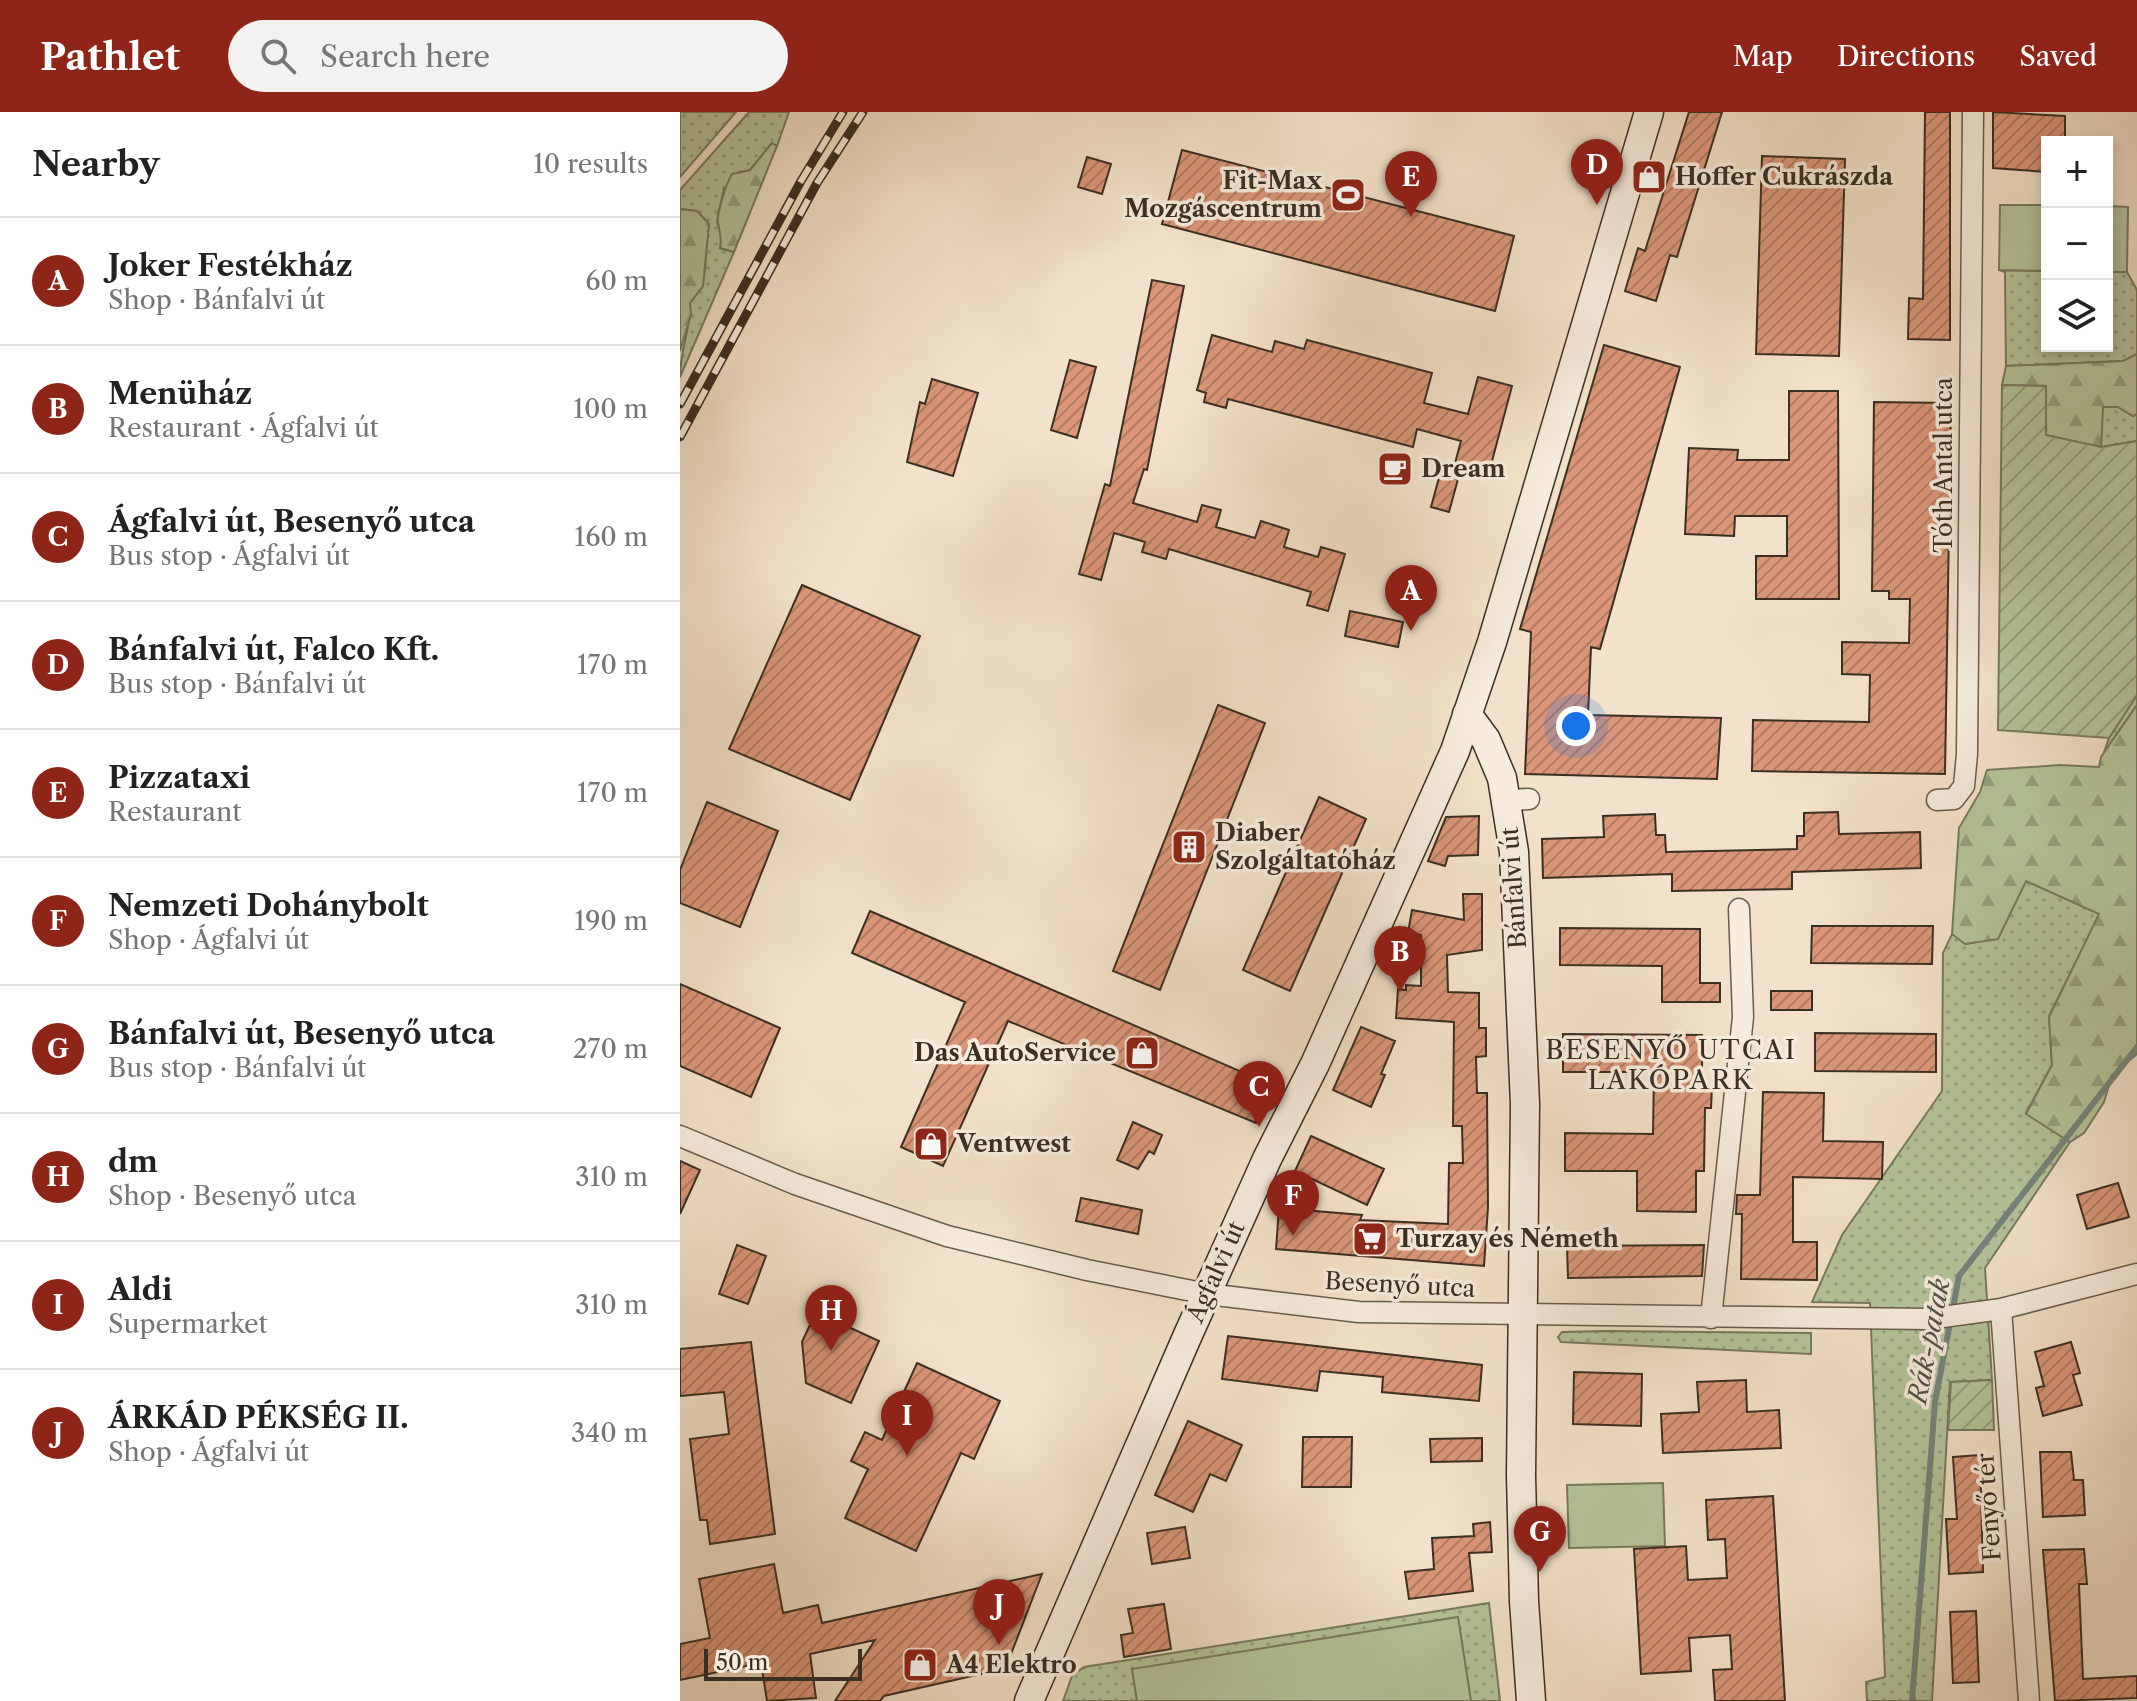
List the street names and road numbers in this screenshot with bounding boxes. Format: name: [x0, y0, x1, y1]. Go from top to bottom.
street label: Tóth Antal utca: [1929, 377, 1958, 553]
street label: Bánfalvi út: [1495, 826, 1532, 950]
street label: Ágfalvi út: [1180, 1216, 1251, 1328]
street label: Besenyő utca: [1324, 1266, 1476, 1303]
street label: Fenyő tér: [1970, 1452, 2007, 1562]

